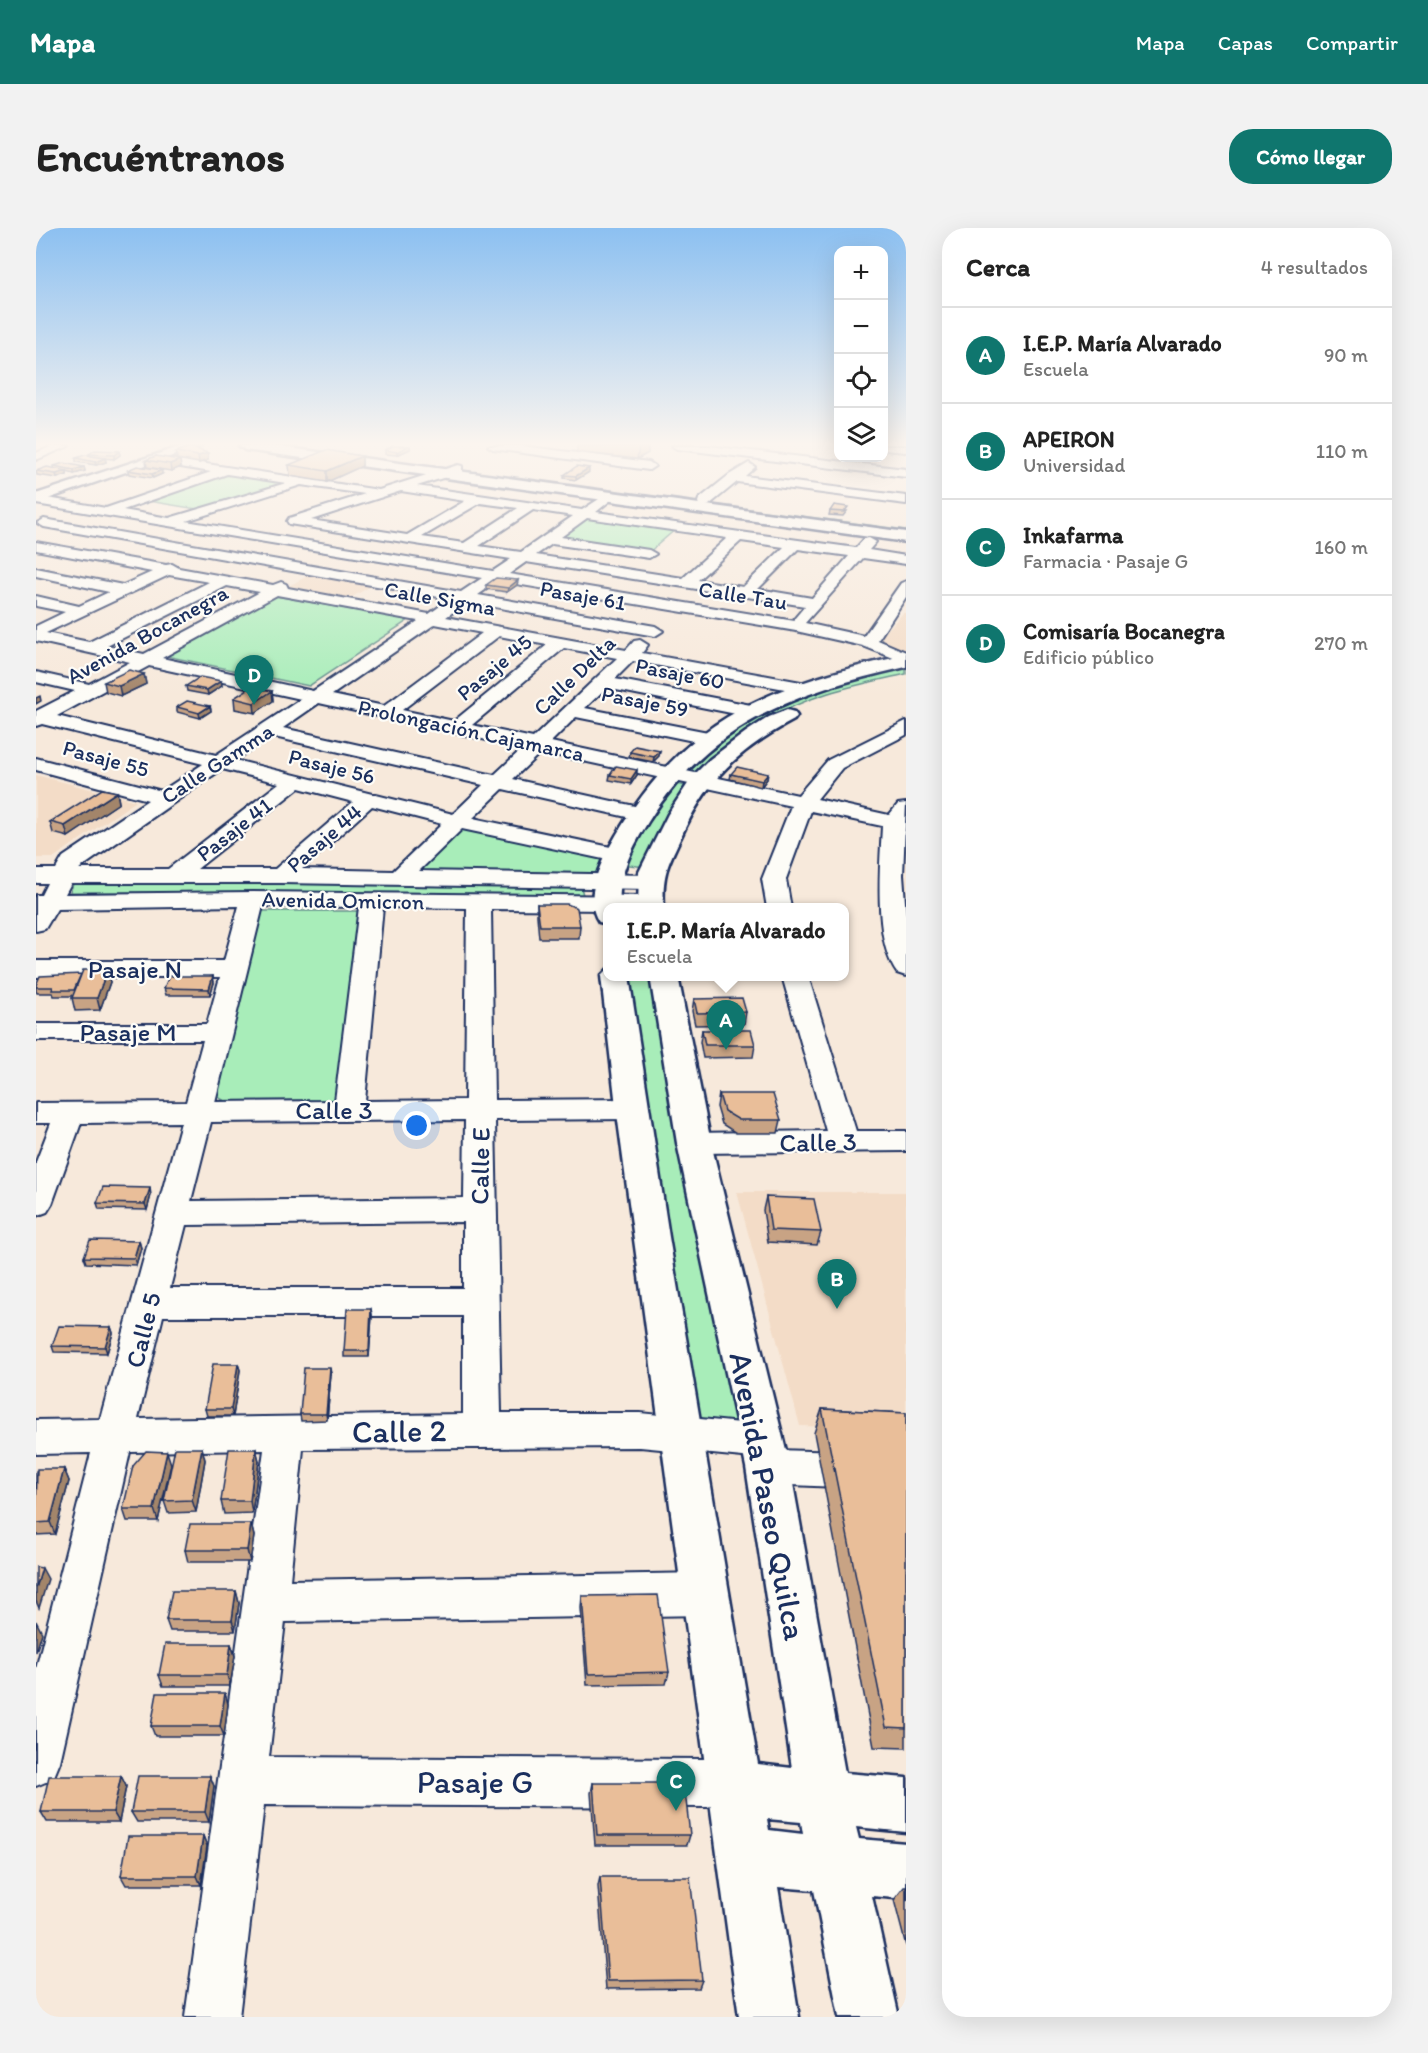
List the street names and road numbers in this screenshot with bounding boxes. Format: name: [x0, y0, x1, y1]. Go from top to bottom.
street label: Calle Sigma: [382, 575, 498, 622]
street label: Pasaje 61: [538, 575, 628, 616]
street label: Calle Tau: [697, 575, 789, 616]
street label: Avenida Bocanegra: [62, 579, 233, 690]
street label: Pasaje 45: [451, 628, 537, 707]
street label: Calle Delta: [528, 629, 621, 721]
street label: Pasaje 60: [633, 652, 727, 695]
street label: Pasaje 59: [599, 680, 691, 723]
street label: Prolongación Cajamarca: [355, 693, 587, 768]
street label: Calle Gamma: [156, 717, 279, 810]
street label: Pasaje 55: [60, 734, 152, 783]
street label: Pasaje 56: [286, 743, 378, 790]
street label: Pasaje 41: [191, 792, 277, 867]
street label: Pasaje 44: [281, 798, 368, 879]
street label: Avenida Omicron: [261, 886, 425, 915]
street label: Pasaje N: [88, 953, 182, 985]
street label: Pasaje M: [79, 1016, 177, 1048]
street label: Calle 3: [295, 1094, 373, 1126]
street label: Calle 3: [779, 1125, 857, 1159]
street label: Calle E: [463, 1127, 497, 1205]
street label: Calle 5: [118, 1289, 168, 1371]
street label: Avenida Paseo Quilca: [721, 1349, 815, 1644]
street label: Calle 2: [351, 1411, 447, 1451]
street label: Pasaje G: [417, 1763, 533, 1801]

